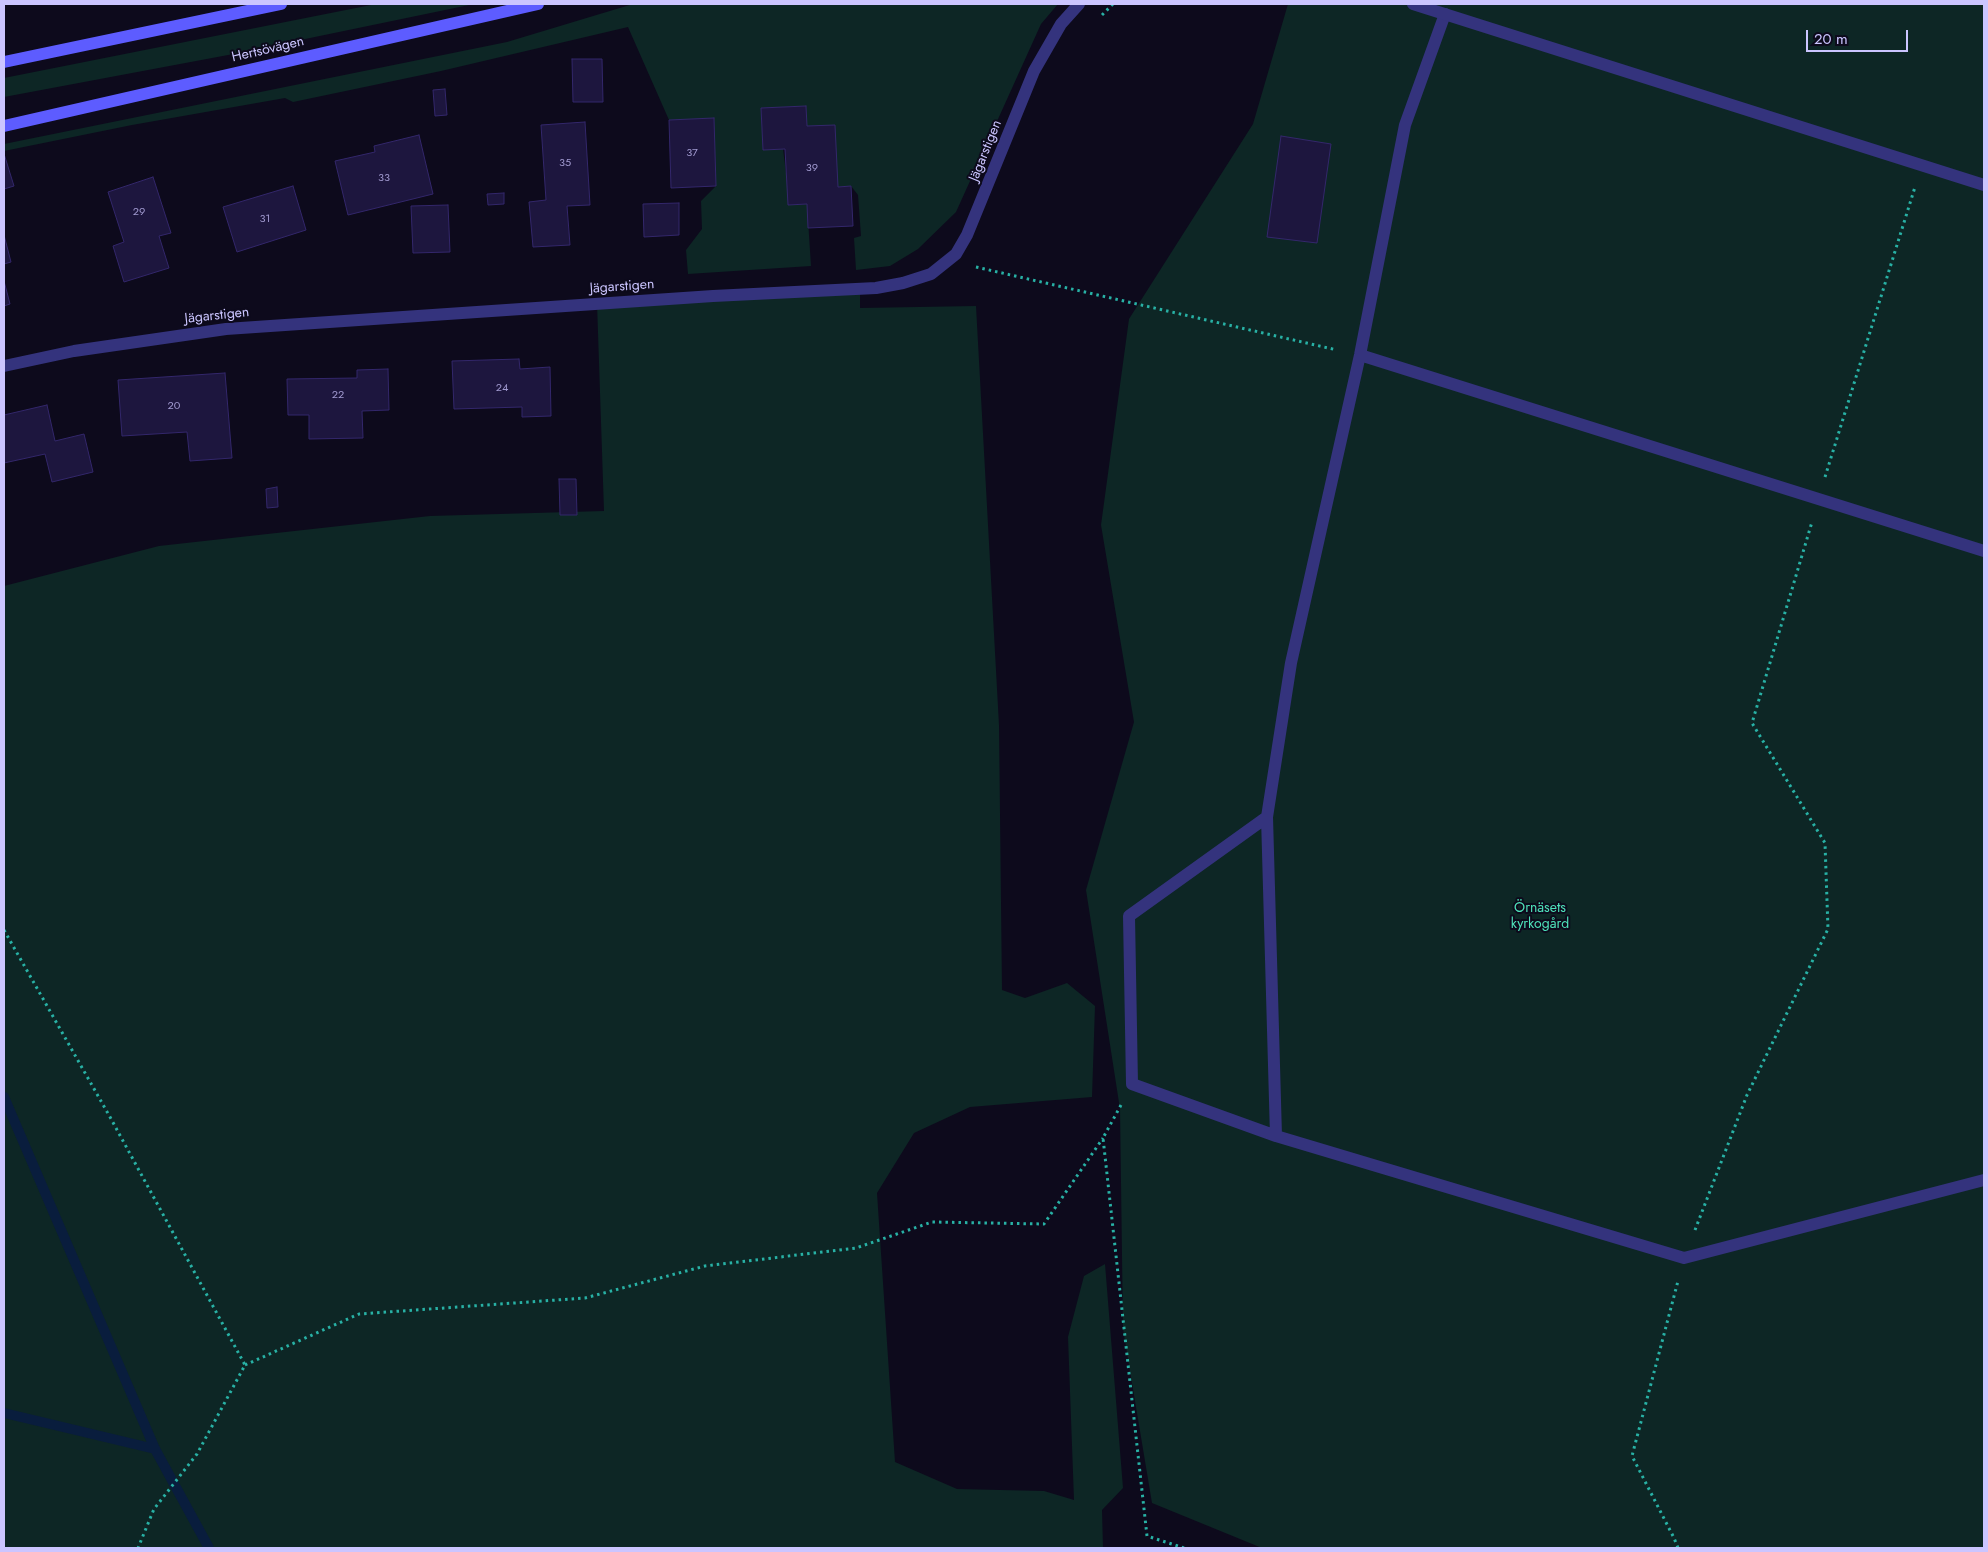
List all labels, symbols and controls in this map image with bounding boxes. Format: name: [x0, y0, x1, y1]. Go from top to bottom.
scale bar: [1808, 20, 1910, 52]
text: 20 m: [1814, 28, 1848, 50]
street label: Hertsövägen: [230, 33, 306, 67]
street label: Jägarstigen: [966, 118, 1006, 184]
house number: 37: [686, 146, 698, 160]
house number: 35: [559, 156, 571, 170]
house number: 39: [806, 161, 818, 175]
house number: 33: [378, 171, 390, 185]
house number: 29: [133, 205, 145, 219]
house number: 31: [260, 212, 270, 226]
street label: Jägarstigen: [589, 276, 655, 298]
street label: Jägarstigen: [184, 304, 250, 328]
house number: 24: [496, 381, 508, 395]
house number: 22: [332, 388, 344, 402]
house number: 20: [168, 399, 180, 413]
park label: Örnäsets kyrkogård: [1511, 901, 1569, 934]

